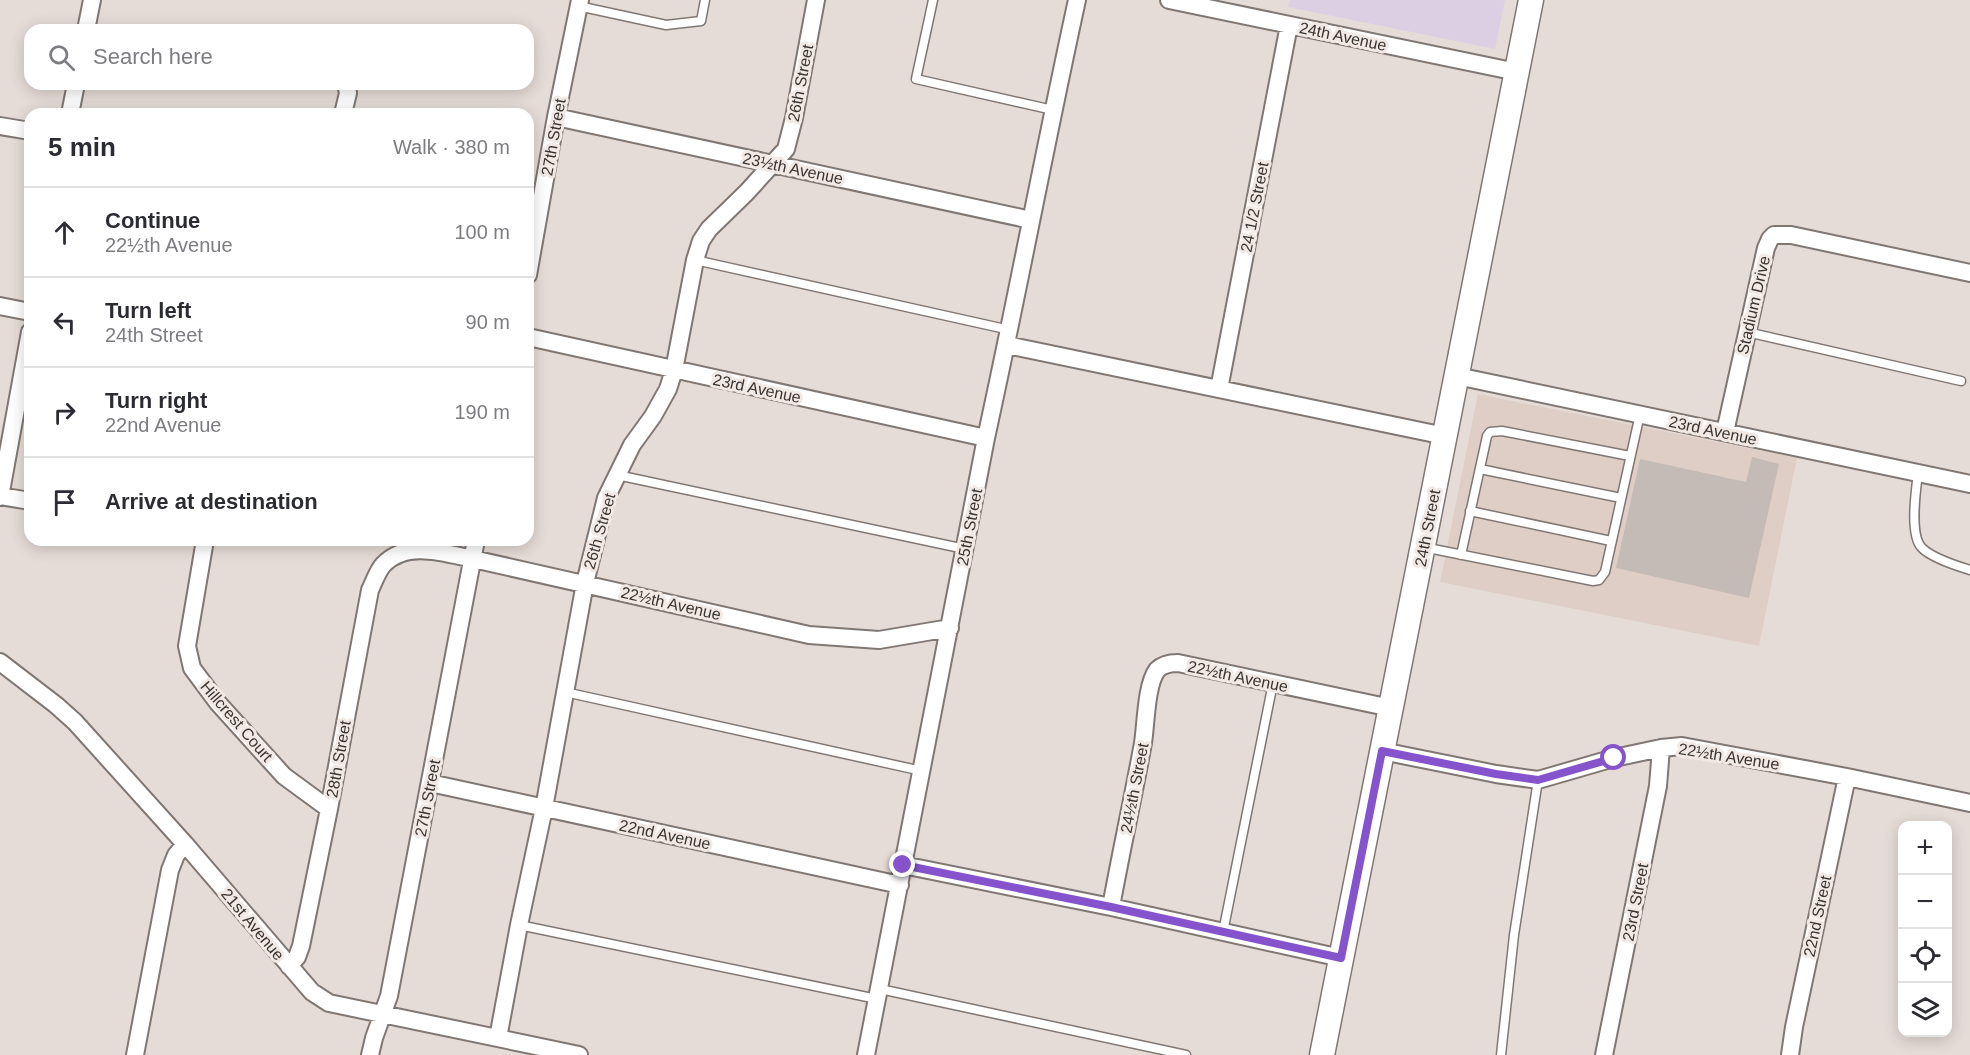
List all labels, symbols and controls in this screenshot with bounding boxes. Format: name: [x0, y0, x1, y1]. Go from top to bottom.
street label: 24th Avenue: [1298, 19, 1388, 54]
search box: [24, 24, 534, 90]
icon: search: [45, 41, 78, 74]
street label: 26th Street: [785, 43, 816, 123]
text: Search here: [93, 44, 213, 69]
street label: 27th Street: [538, 97, 569, 177]
text: 5 min: [48, 132, 116, 162]
text: Walk · 380 m: [393, 136, 510, 158]
street label: 23½th Avenue: [741, 150, 845, 187]
street label: 24 1/2 Street: [1237, 160, 1272, 254]
text: Continue: [105, 208, 200, 233]
icon: ahead: [48, 216, 81, 249]
text: 100 m: [454, 221, 510, 243]
text: 22½th Avenue: [105, 234, 233, 256]
street label: Stadium Drive: [1734, 254, 1773, 356]
text: Turn left: [105, 298, 191, 323]
icon: left: [48, 306, 81, 339]
text: 90 m: [466, 311, 510, 333]
text: 24th Street: [105, 324, 203, 346]
street label: 23rd Avenue: [711, 371, 803, 406]
text: Turn right: [105, 388, 207, 413]
icon: right: [48, 396, 81, 429]
text: 190 m: [454, 401, 510, 423]
street label: 23rd Avenue: [1667, 413, 1759, 448]
text: 22nd Avenue: [105, 414, 221, 436]
icon: arrive: [48, 486, 81, 519]
street label: 25th Street: [954, 487, 985, 567]
street label: 24th Street: [1412, 488, 1443, 568]
text: Arrive at destination: [105, 489, 318, 514]
street label: 26th Street: [581, 491, 619, 571]
street label: 22½th Avenue: [619, 584, 723, 623]
street label: 22½th Avenue: [1186, 658, 1290, 695]
street label: Hillcrest Court: [197, 678, 276, 765]
street label: 28th Street: [323, 719, 354, 799]
street label: 22½th Avenue: [1677, 740, 1781, 773]
street label: 24½th Street: [1117, 741, 1152, 835]
route start: [1600, 744, 1626, 770]
street label: 27th Street: [412, 758, 443, 838]
street label: 22nd Avenue: [618, 816, 712, 853]
map controls: [1898, 821, 1952, 1037]
button: +: [1898, 821, 1952, 875]
route end: [889, 851, 915, 877]
street label: 23rd Street: [1620, 861, 1651, 943]
street label: 22nd Street: [1801, 873, 1835, 958]
button: −: [1898, 875, 1952, 929]
street label: 21st Avenue: [218, 885, 287, 963]
button: locate: [1898, 929, 1952, 983]
button: layers: [1898, 983, 1952, 1037]

